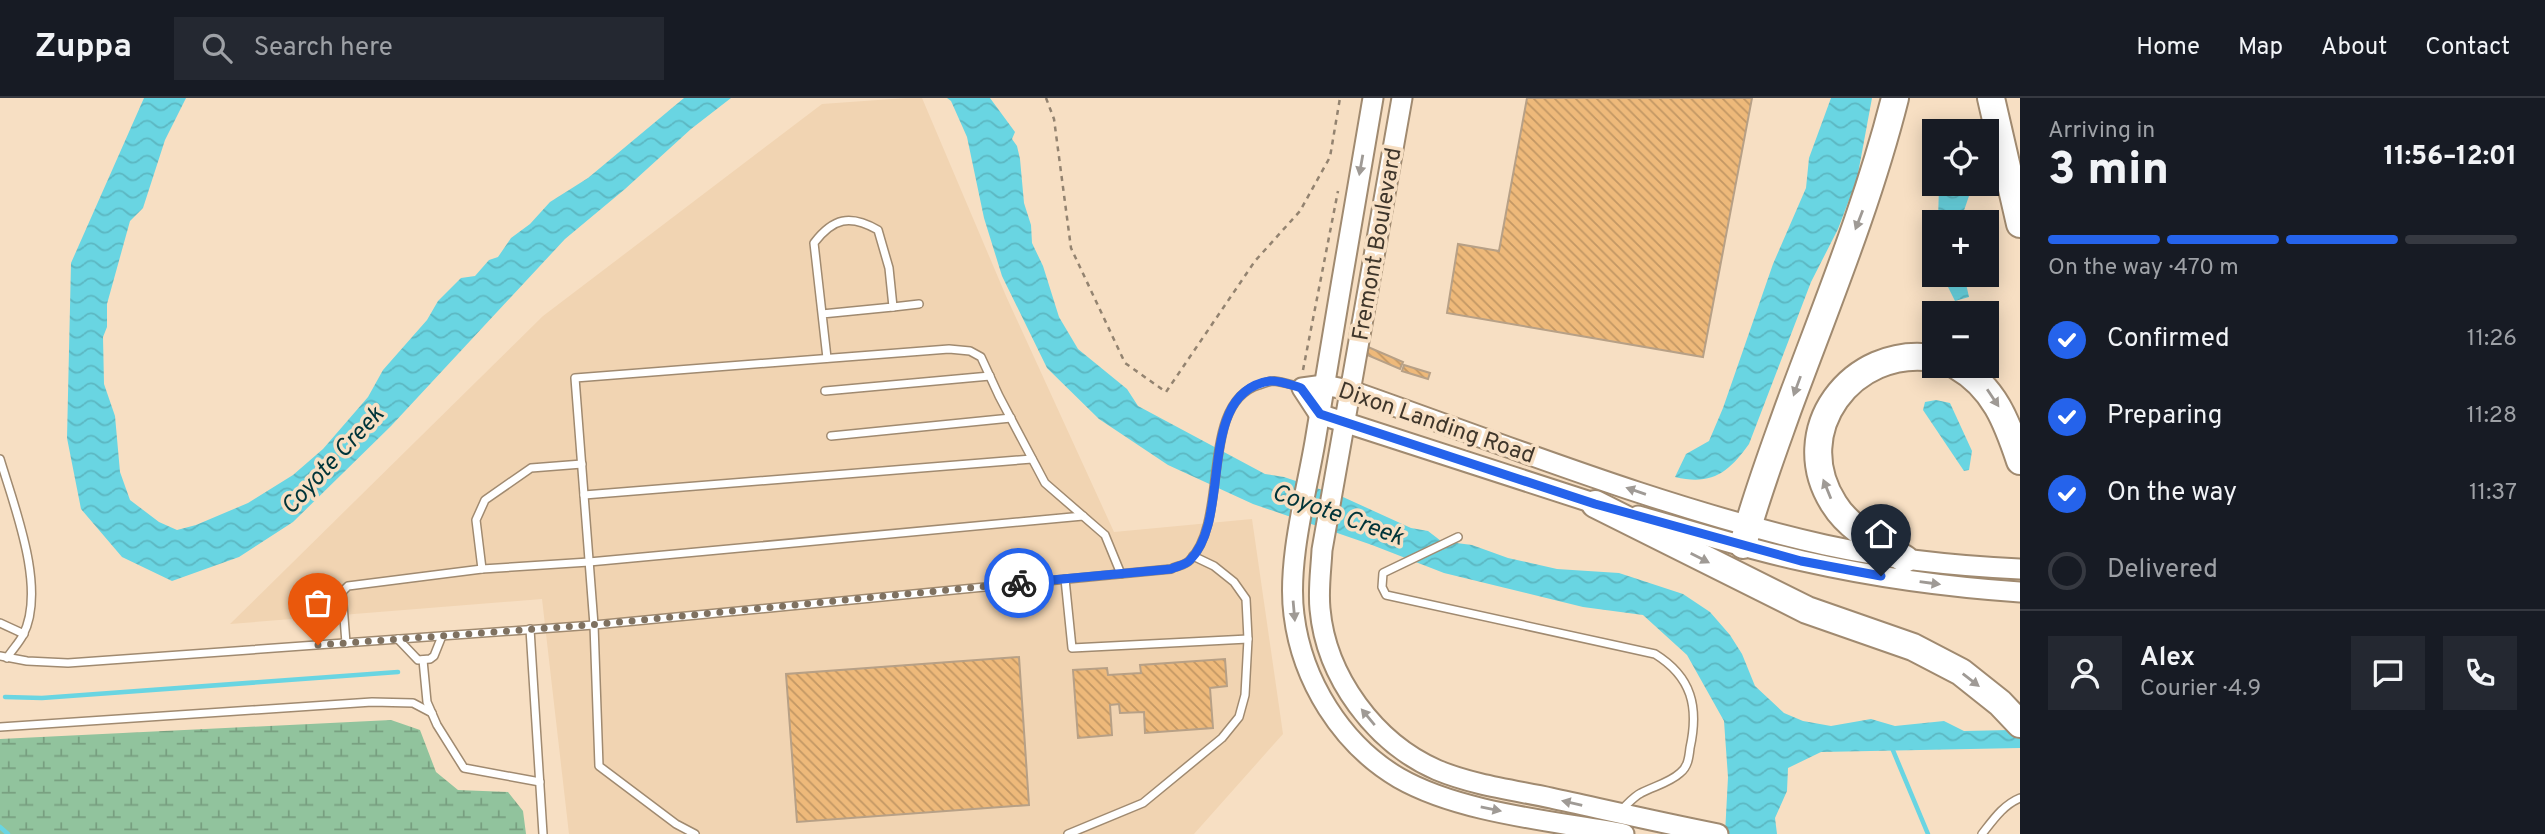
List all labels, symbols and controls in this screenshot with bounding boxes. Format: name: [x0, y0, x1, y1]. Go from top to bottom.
search box: [174, 17, 664, 80]
text: Zuppa: [35, 27, 132, 69]
icon: search: [198, 29, 236, 67]
text: Search here: [254, 32, 393, 65]
text: Home: [2136, 33, 2200, 63]
text: Map: [2238, 33, 2283, 63]
text: About: [2321, 33, 2387, 63]
text: Contact: [2425, 33, 2510, 63]
text: Arriving in: [2048, 117, 2155, 146]
map controls: [1922, 119, 1999, 378]
button: locate: [1922, 119, 1999, 196]
text: 11:56–12:01: [2384, 141, 2517, 174]
text: 3 min: [2048, 142, 2169, 201]
street label: Fremont Boulevard: [1347, 146, 1410, 343]
one-way arrow: [1355, 154, 1366, 176]
one-way arrow: [1853, 209, 1864, 230]
button: +: [1922, 210, 1999, 287]
text: On the way · 470 m: [2048, 254, 2239, 283]
button: −: [1922, 301, 1999, 378]
icon: check: [2048, 321, 2086, 359]
text: Confirmed: [2107, 323, 2230, 356]
text: 11:26: [2467, 325, 2517, 354]
one-way arrow: [1791, 376, 1802, 397]
street label: Dixon Landing Road: [1334, 377, 1538, 472]
one-way arrow: [1986, 389, 2000, 407]
icon: check: [2048, 398, 2086, 436]
water label: Coyote Creek: [276, 400, 392, 522]
text: Preparing: [2107, 400, 2222, 433]
text: 11:28: [2467, 402, 2517, 431]
icon: check: [2048, 475, 2086, 513]
text: On the way: [2107, 477, 2237, 510]
water label: Coyote Creek: [1267, 478, 1408, 554]
one-way arrow: [1821, 478, 1832, 499]
text: 11:37: [2469, 479, 2517, 508]
one-way arrow: [1626, 485, 1647, 496]
pin: [1851, 504, 1911, 576]
icon: home: [1862, 515, 1900, 553]
courier: [984, 548, 1054, 618]
one-way arrow: [1690, 552, 1710, 563]
text: Delivered: [2107, 554, 2218, 587]
icon: bike: [1000, 564, 1038, 602]
pin: [288, 573, 348, 645]
one-way arrow: [1919, 578, 1941, 589]
icon: bag: [299, 584, 337, 622]
one-way arrow: [1289, 601, 1300, 623]
button: person: [2048, 636, 2122, 710]
button: chat: [2351, 636, 2425, 710]
button: phone: [2443, 636, 2517, 710]
text: Alex: [2140, 642, 2195, 675]
one-way arrow: [1962, 672, 1979, 687]
text: Courier · 4.9: [2140, 675, 2261, 704]
one-way arrow: [1360, 708, 1375, 726]
one-way arrow: [1561, 797, 1583, 808]
one-way arrow: [1480, 804, 1502, 815]

